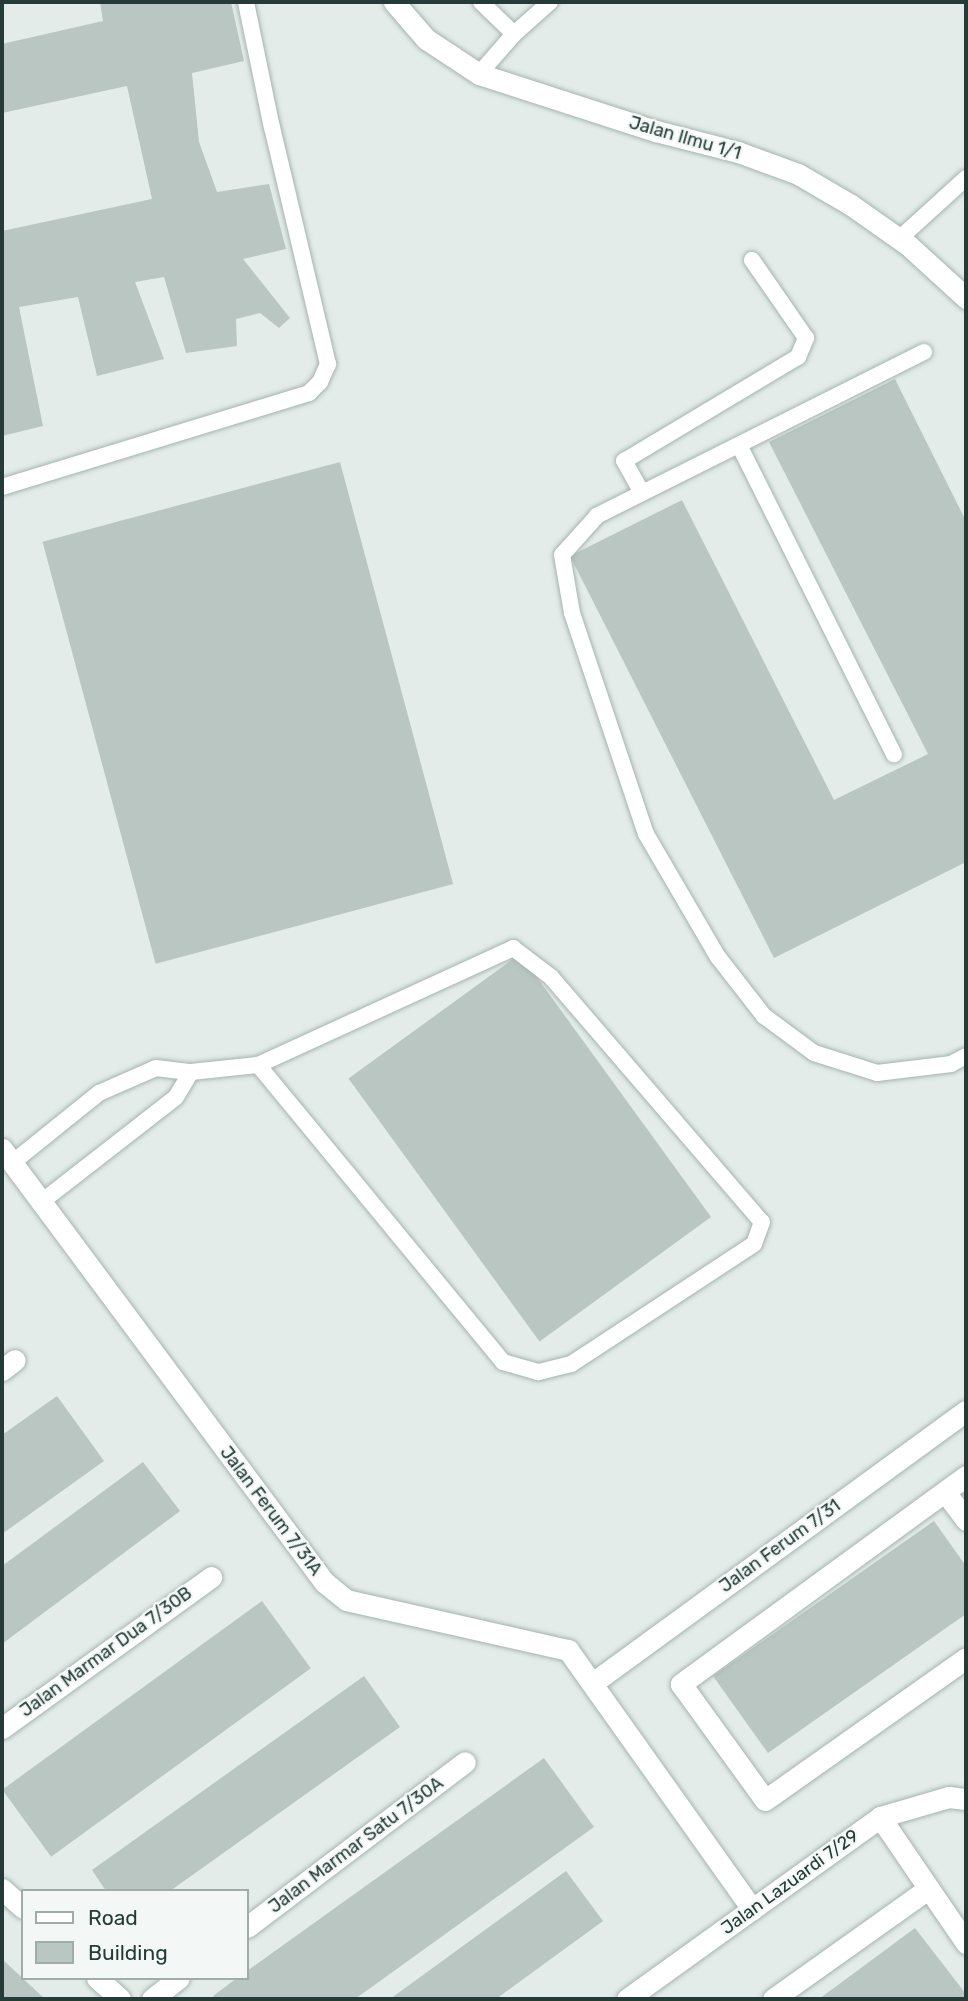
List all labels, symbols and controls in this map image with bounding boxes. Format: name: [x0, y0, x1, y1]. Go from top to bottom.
street label: Jalan Ilmu 1/1: [627, 112, 743, 164]
street label: Jalan Ferum 7/31A: [215, 1442, 327, 1580]
street label: Jalan Ferum 7/31: [715, 1495, 845, 1597]
street label: Jalan Marmar Dua 7/30B: [16, 1582, 196, 1722]
street label: Jalan Marmar Satu 7/30A: [264, 1772, 448, 1918]
street label: Jalan Lazuardi 7/29: [717, 1825, 863, 1939]
legend: [21, 1889, 248, 1980]
text: Road: [88, 1905, 138, 1930]
text: Building: [88, 1940, 168, 1965]

